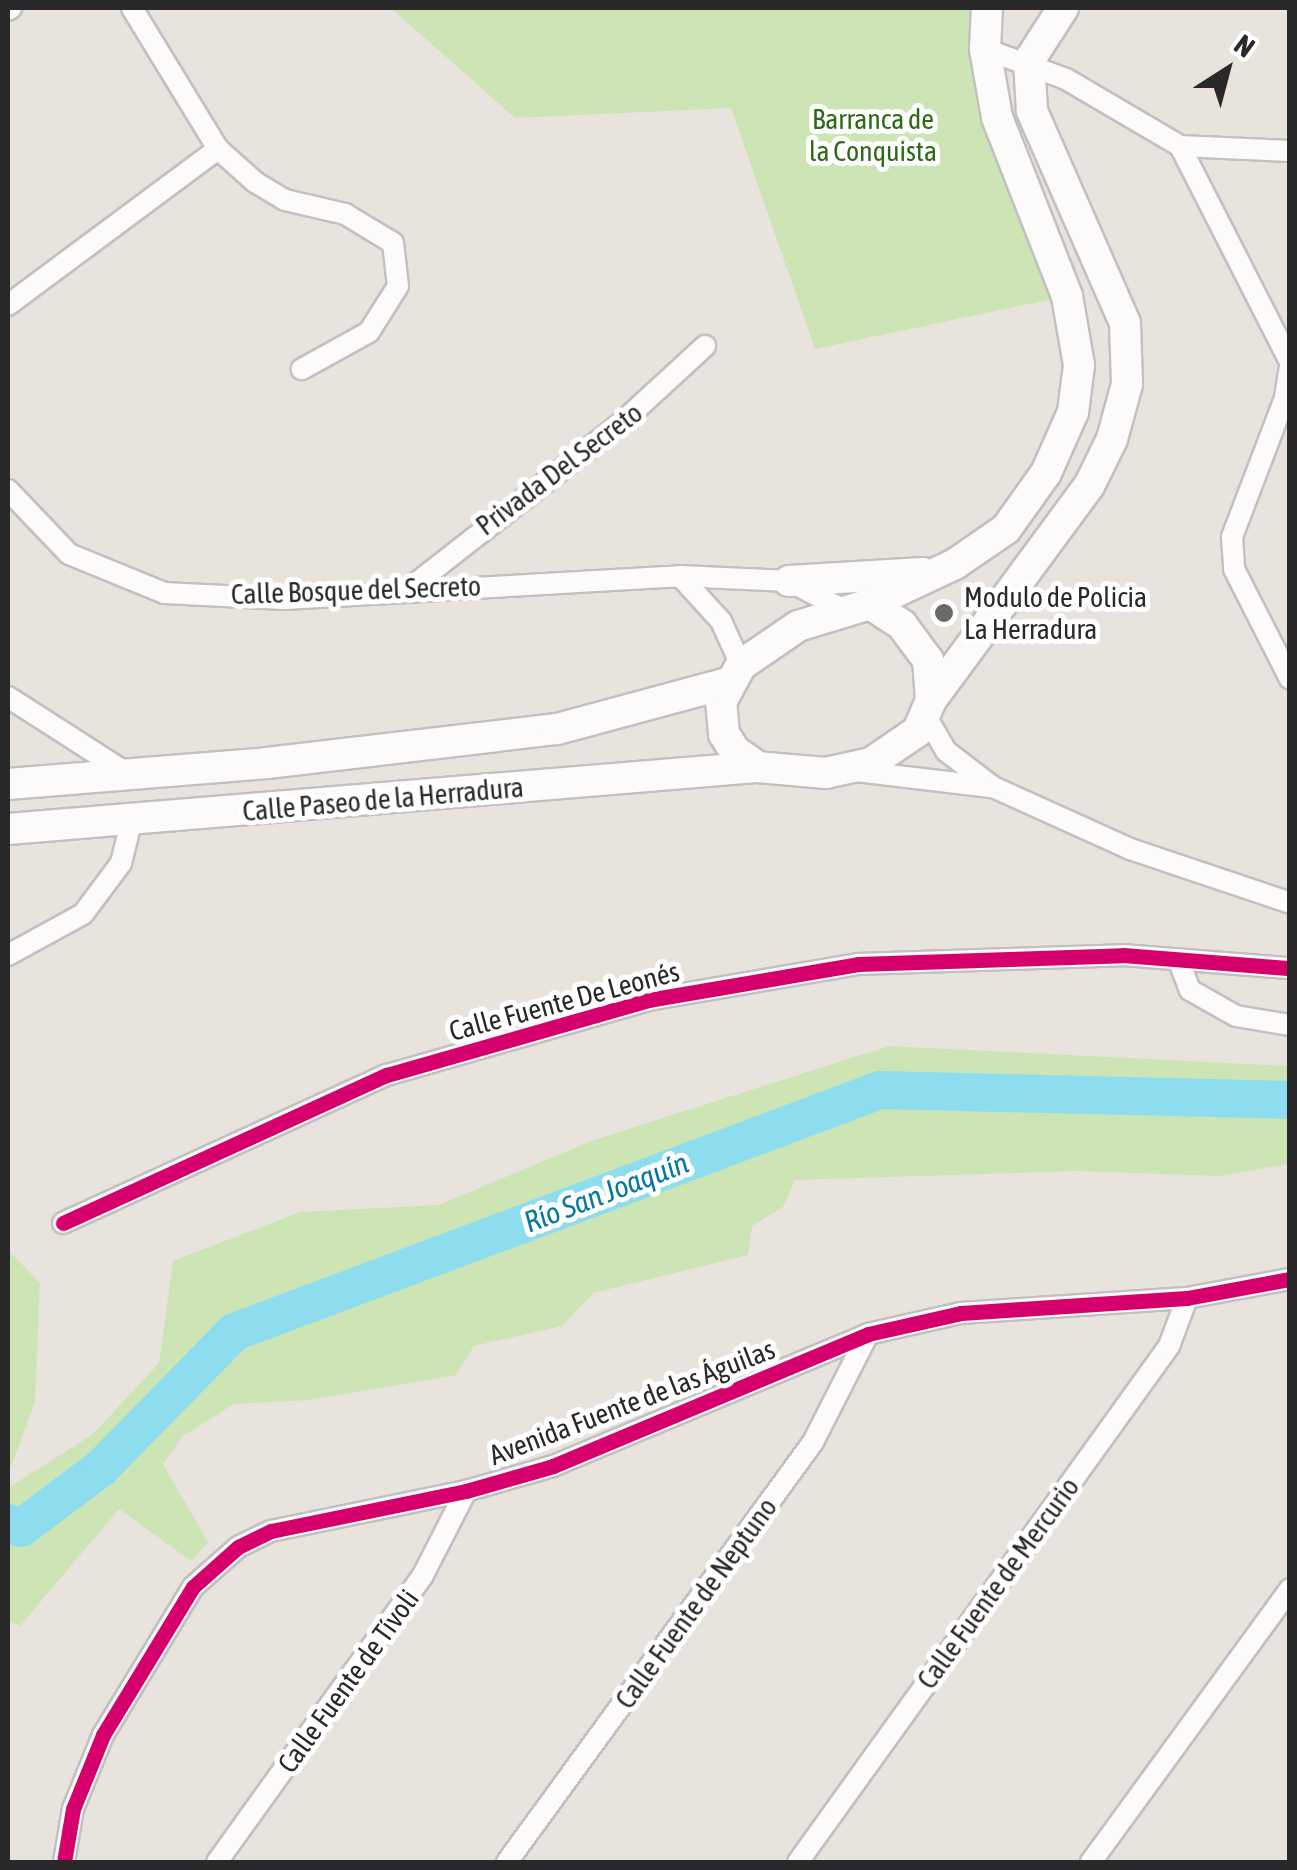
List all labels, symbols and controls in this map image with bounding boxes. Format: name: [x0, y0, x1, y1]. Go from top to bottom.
north arrow: [1177, 20, 1277, 120]
text: N: [1229, 28, 1261, 64]
park label: Barranca de la Conquista: [809, 102, 937, 168]
street label: Privada Del Secreto: [469, 396, 649, 542]
street label: Calle Bosque del Secreto: [230, 569, 482, 611]
place label: Modulo de Policia La Herradura: [964, 580, 1147, 646]
marker: Modulo de Policia La Herradura: [933, 602, 955, 624]
street label: Calle Paseo de la Herradura: [241, 770, 525, 828]
street label: Calle Fuente De Leonés: [445, 954, 683, 1048]
water label: Río San Joaquín: [519, 1144, 693, 1240]
street label: Avenida Fuente de las Águilas: [485, 1332, 779, 1472]
street label: Calle Fuente de Mercurio: [910, 1471, 1086, 1695]
street label: Calle Fuente de Neptuno: [608, 1491, 784, 1715]
street label: Calle Fuente de Tívoli: [270, 1583, 426, 1779]

